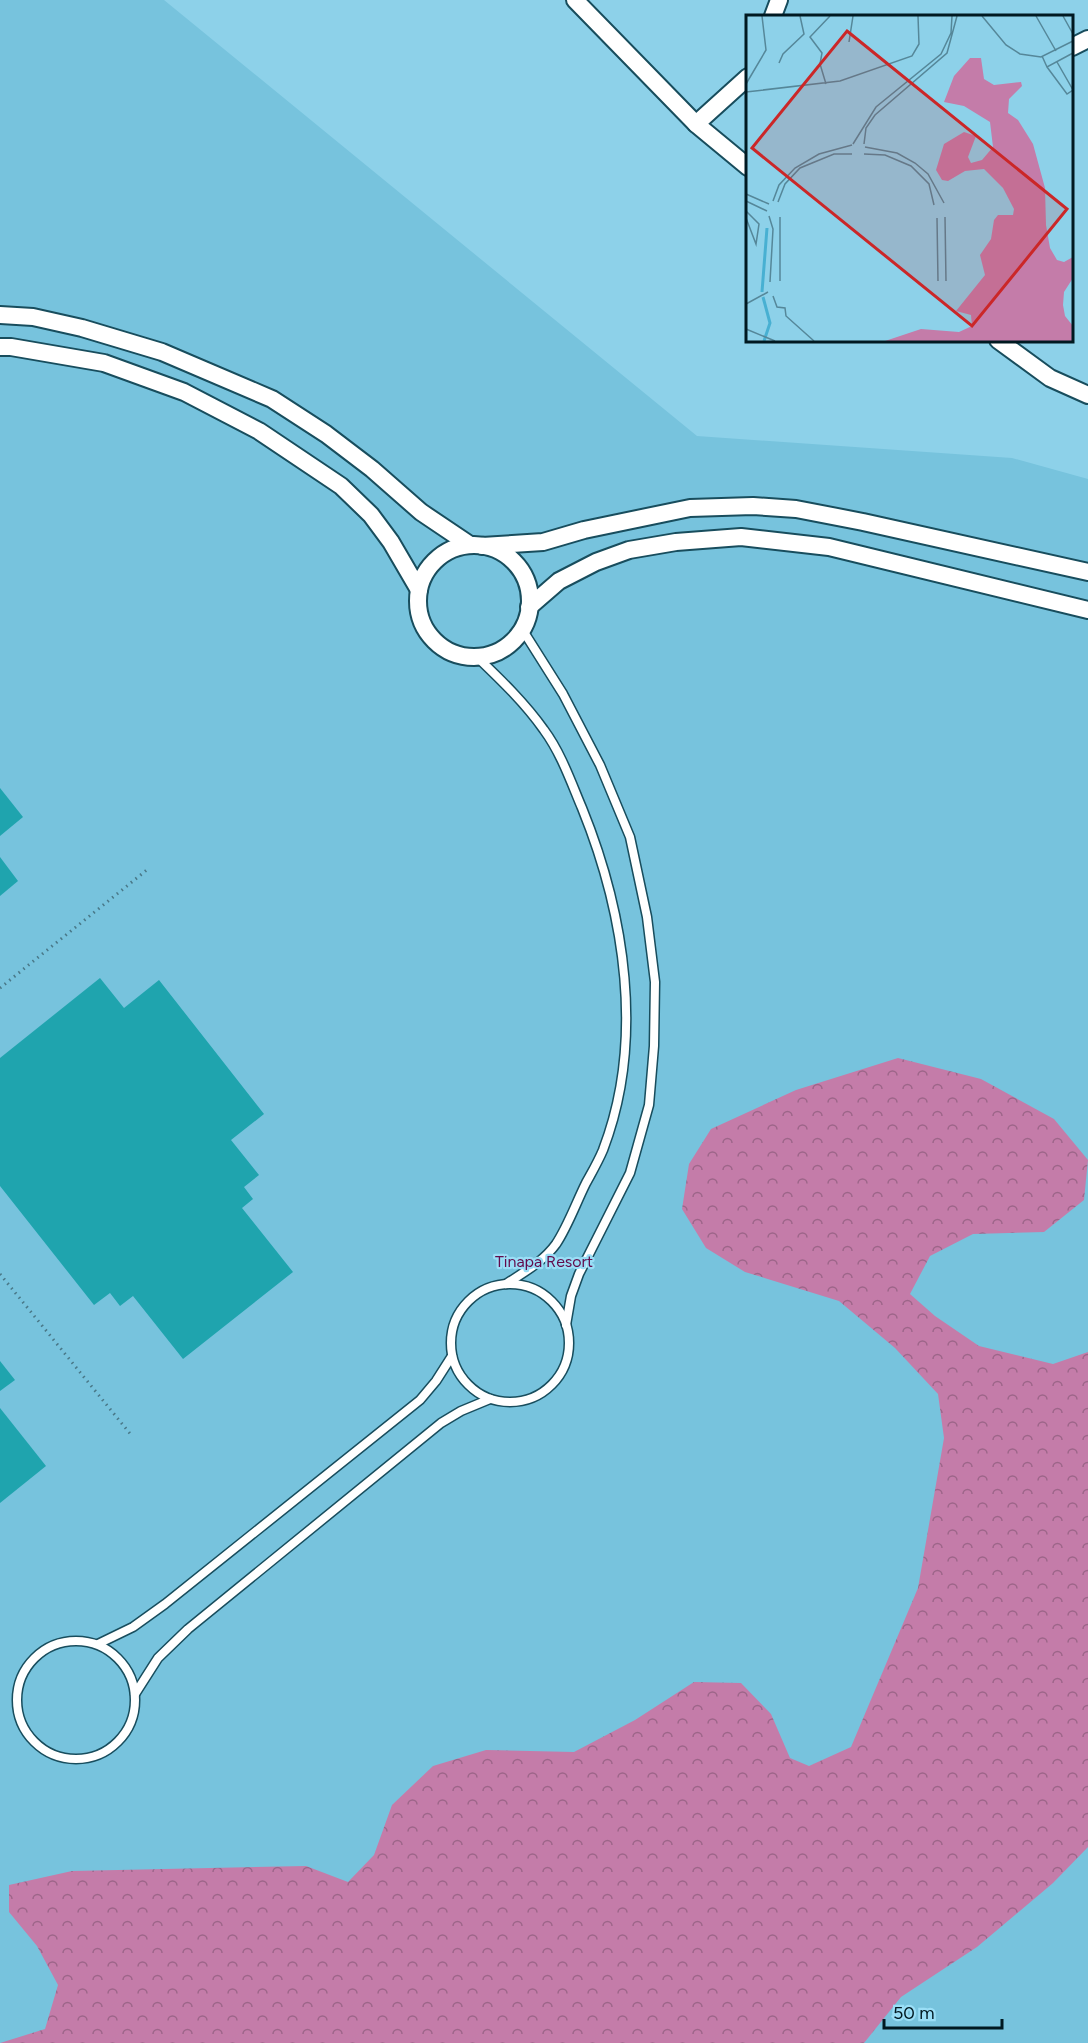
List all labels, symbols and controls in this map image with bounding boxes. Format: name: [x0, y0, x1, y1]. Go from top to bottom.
inset map: [746, 15, 1073, 342]
park label: Tinapa Resort: [495, 1252, 593, 1271]
scale bar: [884, 1992, 1002, 2030]
text: 50 m: [893, 2002, 935, 2024]

